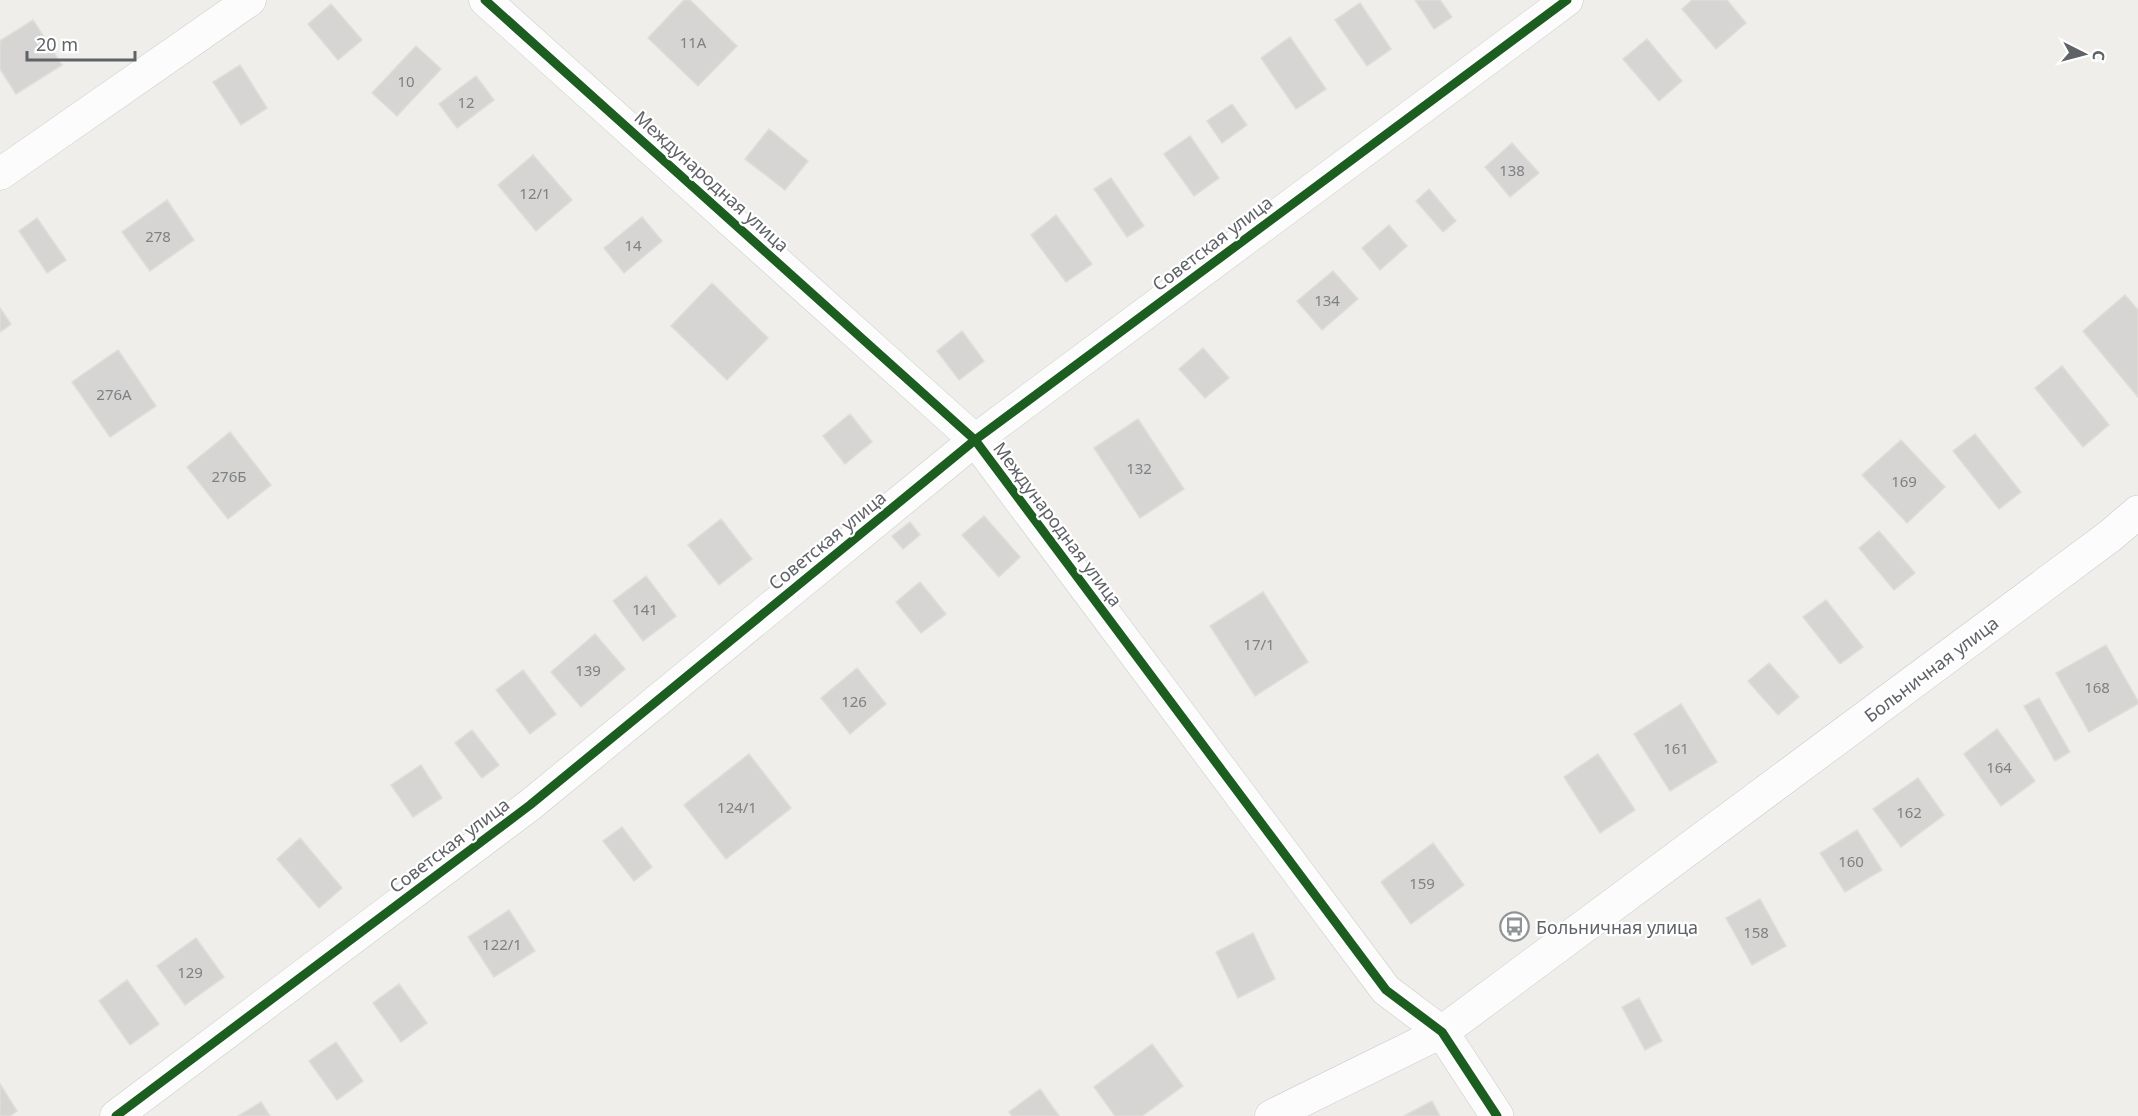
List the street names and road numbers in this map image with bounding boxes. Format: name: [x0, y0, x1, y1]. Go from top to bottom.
street label: Международная улица: [630, 105, 794, 257]
street label: Советская улица: [1147, 190, 1277, 296]
street label: Международная улица: [988, 437, 1128, 611]
street label: Советская улица: [763, 485, 891, 595]
street label: Больничная улица: [1859, 611, 2003, 727]
street label: Советская улица: [384, 792, 514, 898]

